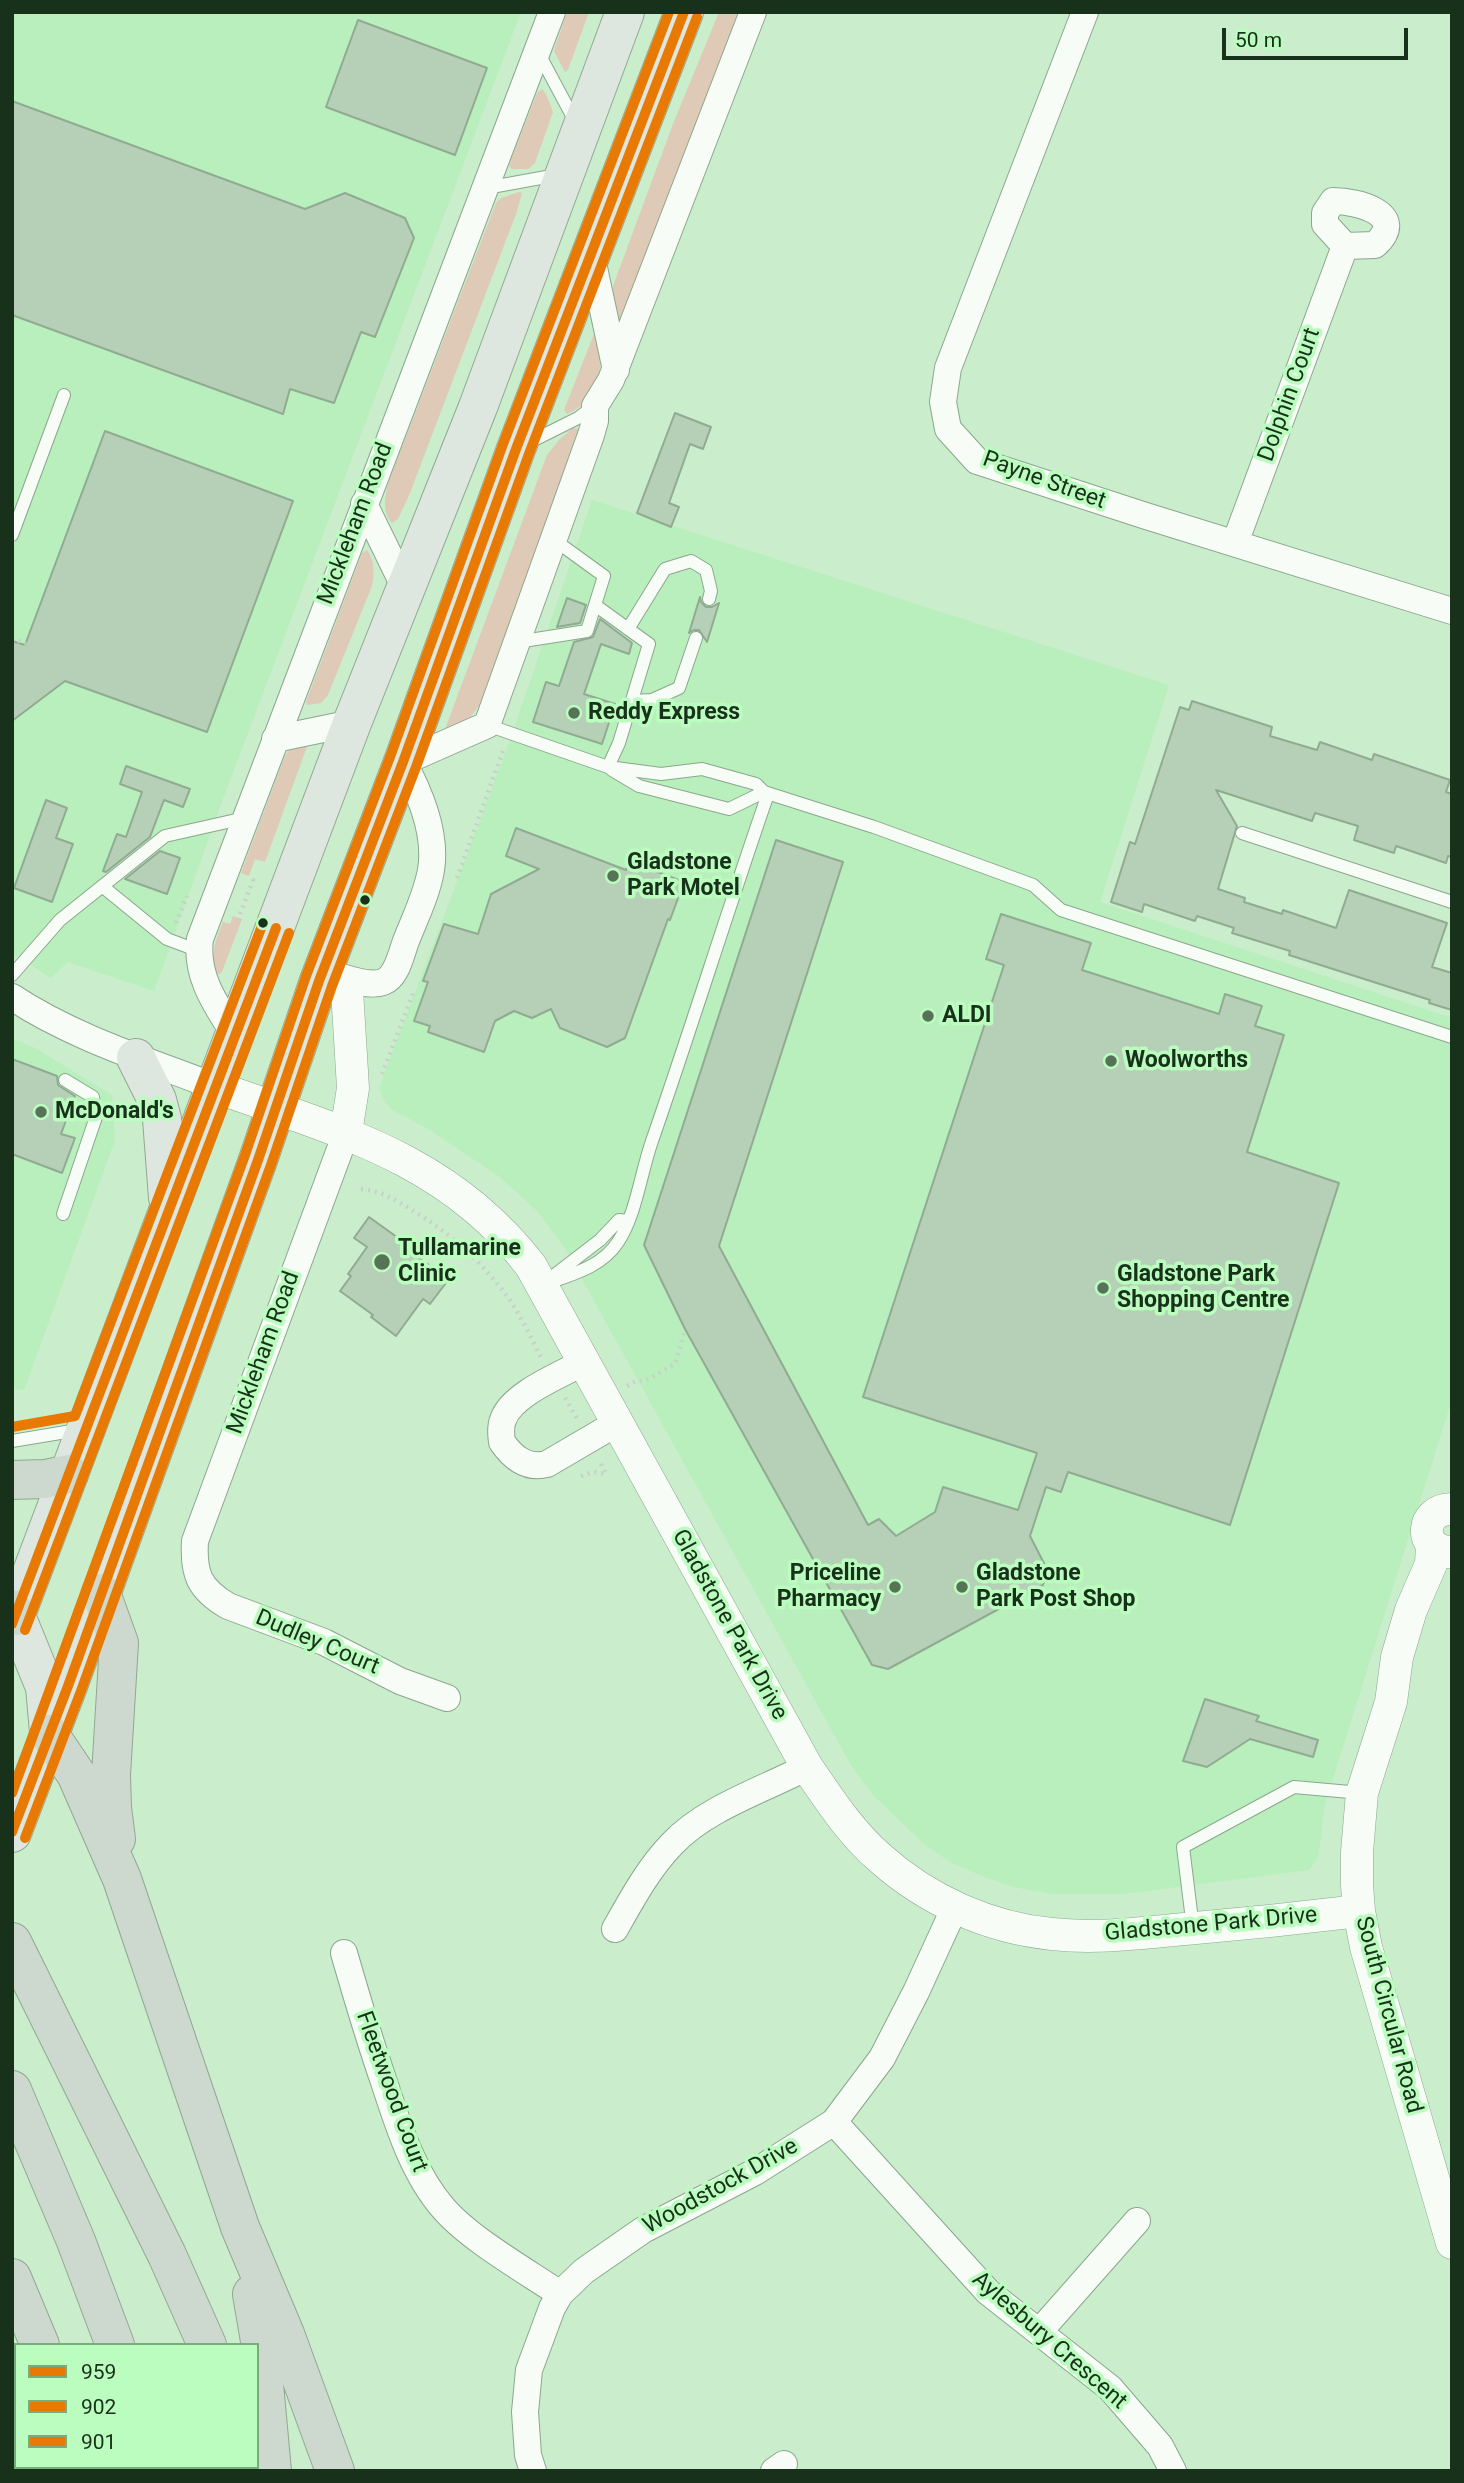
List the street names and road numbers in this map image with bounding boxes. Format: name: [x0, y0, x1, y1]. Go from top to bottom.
street label: Dolphin Court: [1253, 324, 1327, 466]
street label: Mickleham Road: [312, 439, 400, 609]
street label: Payne Street: [979, 446, 1109, 516]
street label: Mickleham Road: [222, 1268, 306, 1438]
street label: Gladstone Park Drive: [665, 1525, 793, 1725]
street label: Dudley Court: [251, 1605, 383, 1681]
street label: Gladstone Park Drive: [1104, 1902, 1318, 1948]
street label: South Circular Road: [1348, 1914, 1428, 2116]
street label: Fleetwood Court: [349, 2008, 433, 2176]
street label: Woodstock Drive: [639, 2133, 803, 2241]
street label: Aylesbury Crescent: [966, 2266, 1132, 2416]

